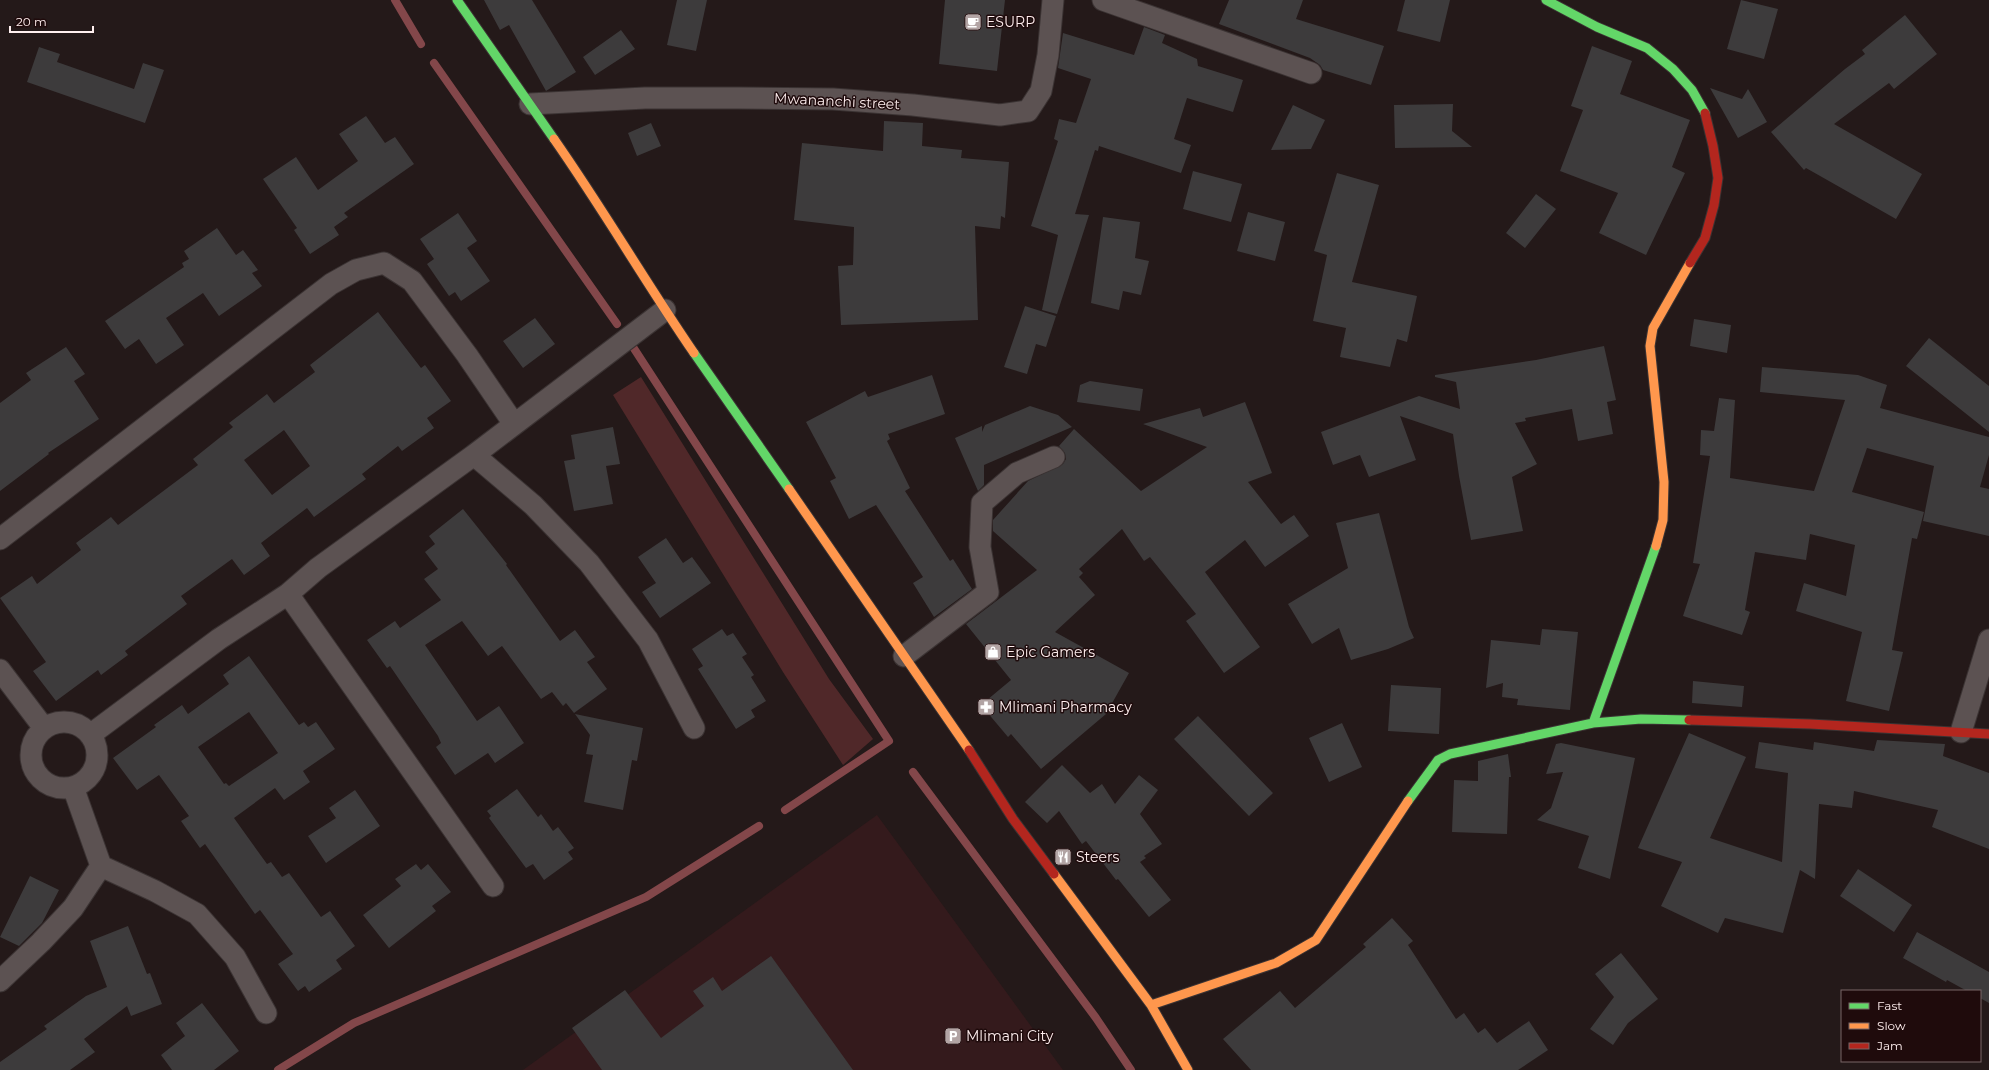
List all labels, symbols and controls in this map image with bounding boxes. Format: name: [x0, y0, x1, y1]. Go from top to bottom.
scale bar: [10, 8, 93, 34]
cafe icon: ESURP: [963, 12, 983, 32]
place label: ESURP: [986, 13, 1035, 31]
text: 20 m: [16, 14, 47, 29]
street label: Mwananchi street: [774, 89, 901, 113]
shop icon: Epic Gamers: [983, 642, 1003, 662]
place label: Epic Gamers: [1006, 643, 1095, 661]
pharmacy icon: Mlimani Pharmacy: [976, 697, 996, 717]
place label: Mlimani Pharmacy: [999, 698, 1132, 716]
restaurant icon: Steers: [1053, 847, 1073, 867]
place label: Steers: [1076, 848, 1120, 866]
legend: [1841, 990, 1981, 1062]
text: Fast: [1877, 998, 1902, 1013]
text: Slow: [1877, 1018, 1906, 1033]
parking icon: Mlimani City: [943, 1026, 963, 1046]
place label: Mlimani City: [966, 1027, 1054, 1045]
text: Jam: [1876, 1038, 1903, 1053]

